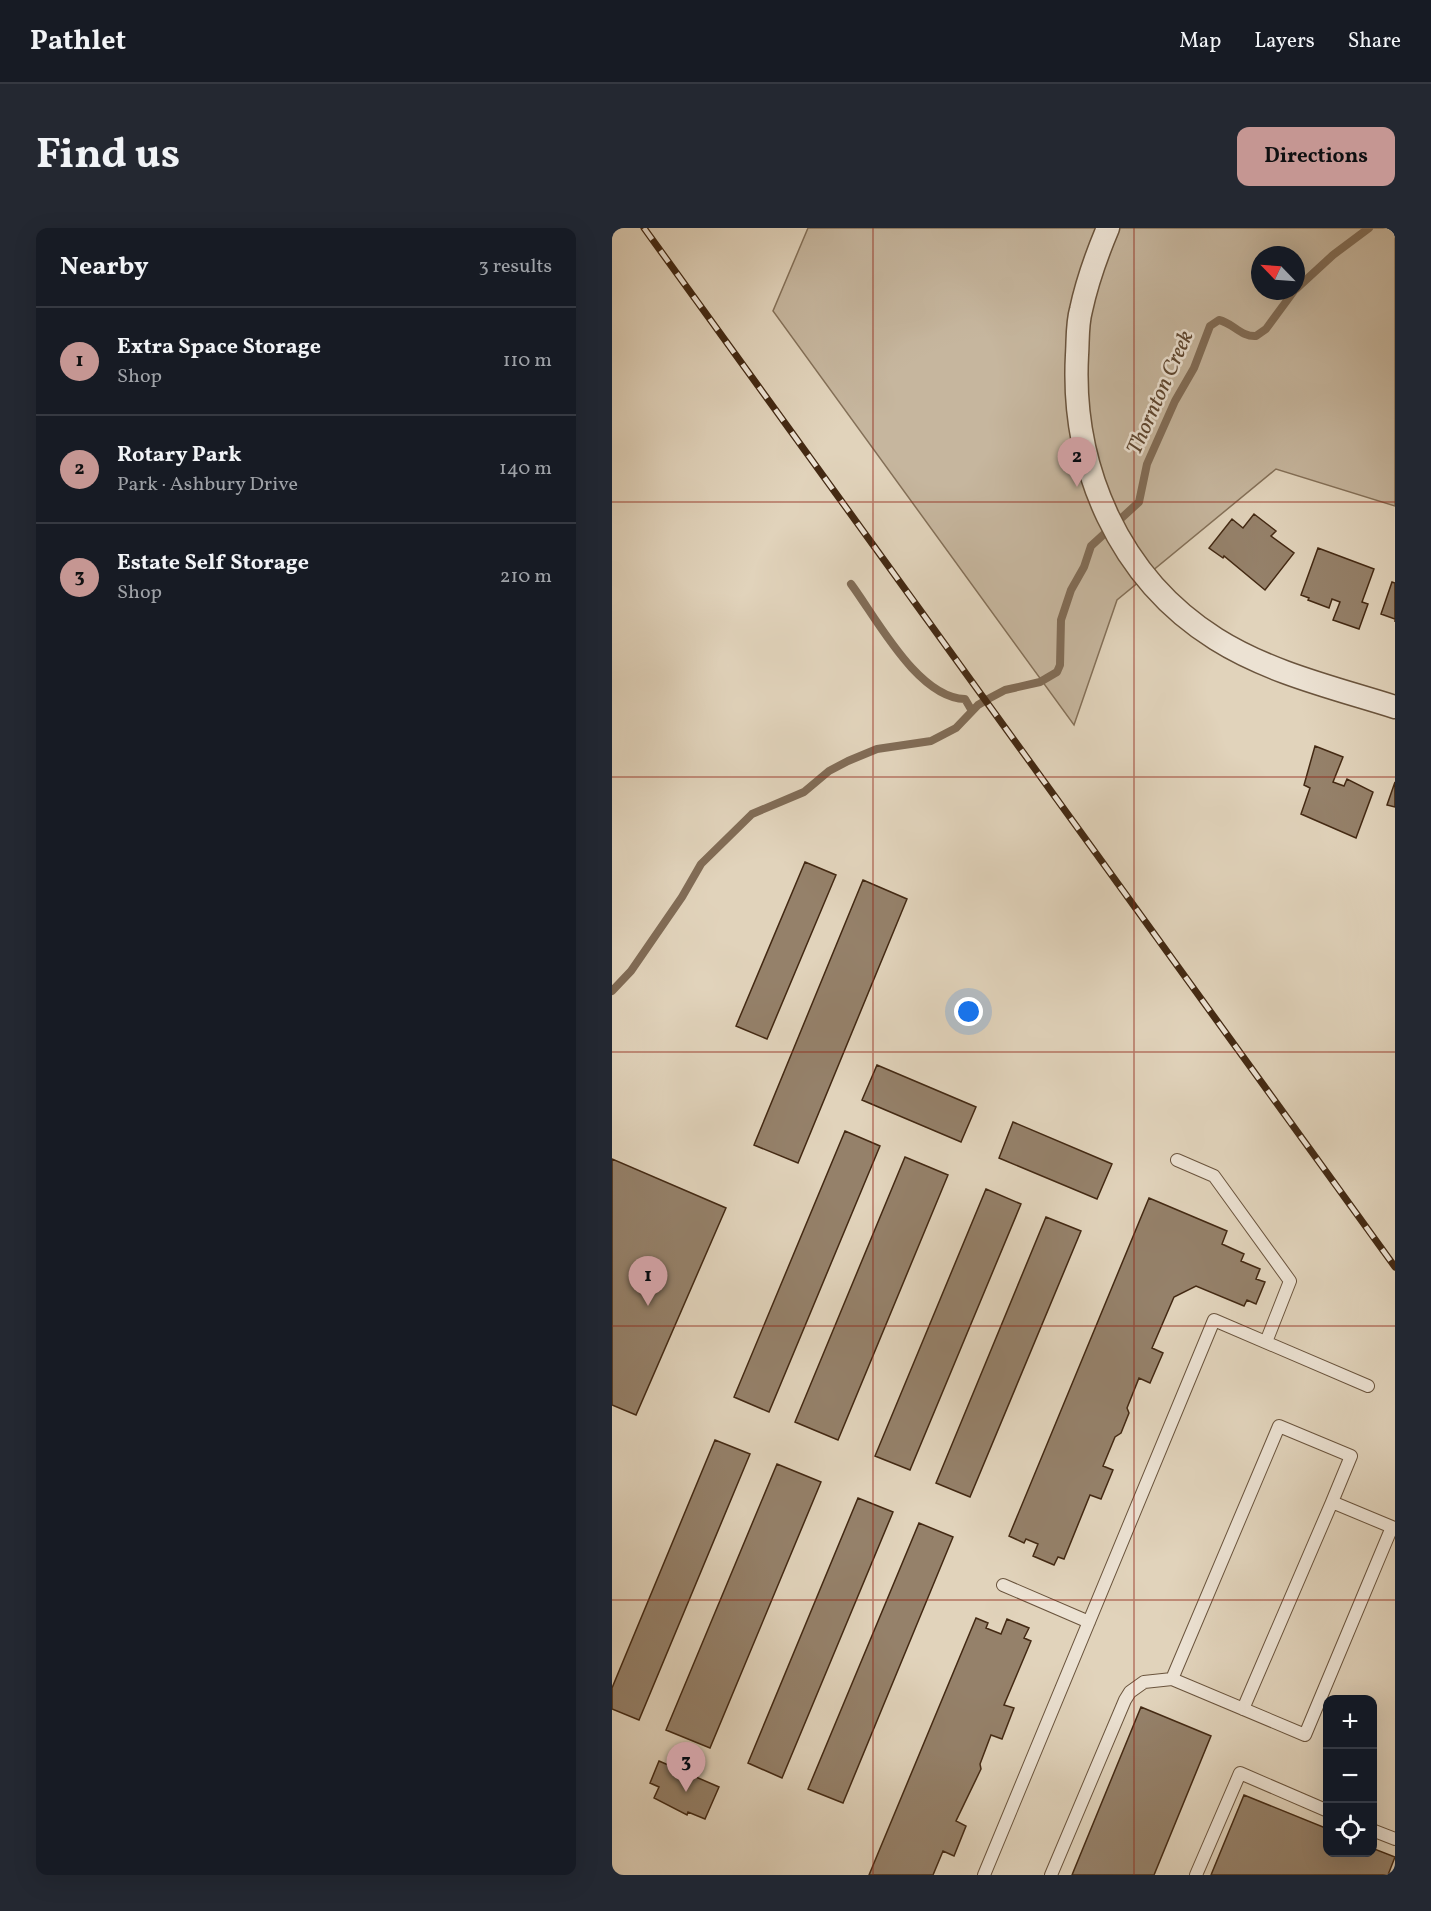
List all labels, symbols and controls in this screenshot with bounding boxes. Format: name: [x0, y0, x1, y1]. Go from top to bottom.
text: Pathlet: [30, 22, 126, 61]
text: Map: [1179, 27, 1221, 56]
text: Layers: [1254, 27, 1315, 56]
text: Share: [1348, 27, 1401, 56]
text: Find us: [36, 127, 180, 186]
button: Directions: [1237, 127, 1395, 186]
north arrow: [1251, 246, 1305, 300]
text: Nearby: [60, 249, 149, 285]
text: 3 results: [478, 253, 552, 281]
water label: Thornton Creek: [1120, 326, 1202, 460]
text: Extra Space Storage: [117, 332, 321, 363]
text: 1: [75, 347, 84, 375]
text: 110 m: [503, 347, 552, 375]
text: Shop: [117, 363, 162, 391]
pin: 2: [1058, 438, 1096, 487]
text: Rotary Park: [117, 440, 242, 471]
text: 2: [74, 455, 85, 483]
text: 140 m: [499, 455, 552, 483]
text: Park · Ashbury Drive: [117, 471, 298, 499]
text: Estate Self Storage: [117, 548, 309, 579]
text: 3: [74, 563, 85, 591]
text: 210 m: [500, 563, 552, 591]
text: Shop: [117, 579, 162, 607]
your location: [954, 997, 983, 1026]
pin: 1: [628, 1256, 668, 1306]
map controls: [1323, 1695, 1377, 1857]
button: +: [1323, 1695, 1377, 1749]
pin: 3: [666, 1742, 706, 1792]
button: −: [1323, 1749, 1377, 1803]
button: locate: [1323, 1803, 1377, 1857]

